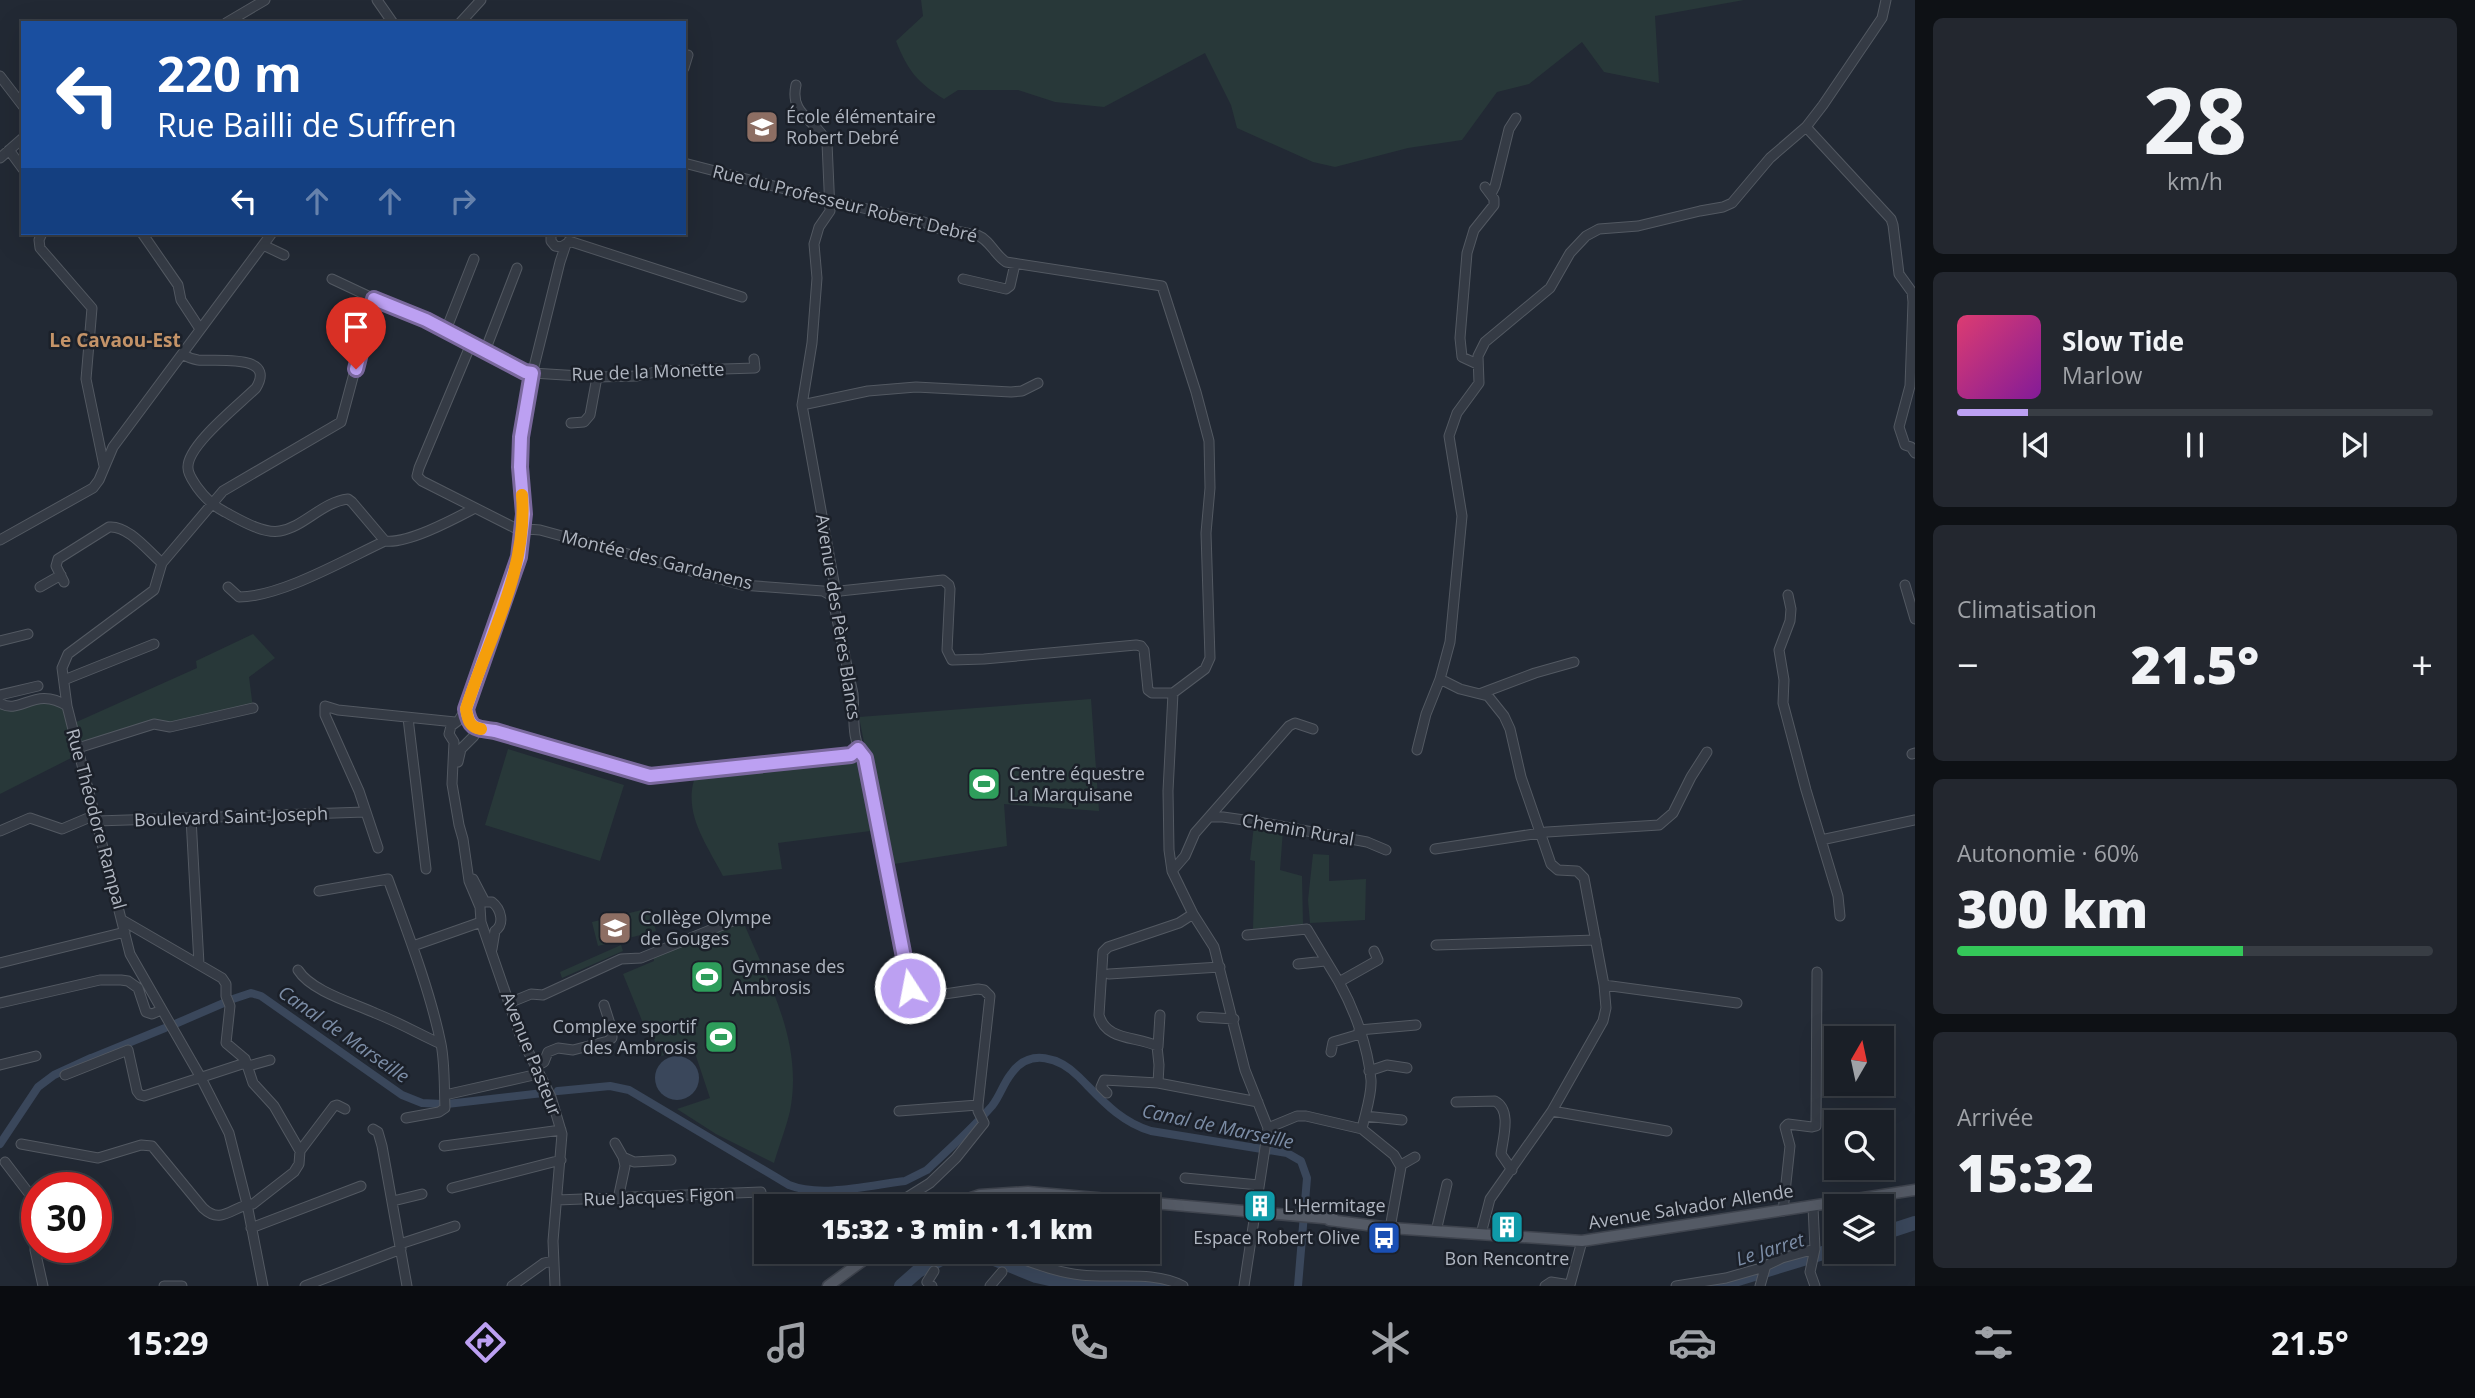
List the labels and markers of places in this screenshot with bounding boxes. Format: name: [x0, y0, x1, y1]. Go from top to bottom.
place label: École élémentaire Robert Debré: [786, 104, 936, 149]
school or university icon: École élémentaire Robert Debré: [743, 108, 781, 146]
pin: [326, 297, 386, 369]
place label: Centre équestre La Marquisane: [1009, 761, 1145, 806]
sports icon: Centre équestre La Marquisane: [965, 765, 1003, 803]
place label: Collège Olympe de Gouges: [640, 905, 771, 950]
school or university icon: Collège Olympe de Gouges: [596, 909, 634, 947]
place label: Gymnase des Ambrosis: [732, 954, 845, 999]
sports icon: Gymnase des Ambrosis: [688, 958, 726, 996]
place label: Complexe sportif des Ambrosis: [553, 1014, 697, 1059]
sports icon: Complexe sportif des Ambrosis: [702, 1018, 740, 1056]
building icon: L'Hermitage: [1241, 1187, 1279, 1225]
place label: L'Hermitage: [1284, 1193, 1386, 1217]
building icon: Bon Rencontre: [1488, 1208, 1526, 1246]
bus stop icon: Espace Robert Olive: [1365, 1219, 1403, 1257]
place label: Espace Robert Olive: [1193, 1225, 1360, 1249]
place label: Bon Rencontre: [1445, 1246, 1569, 1270]

